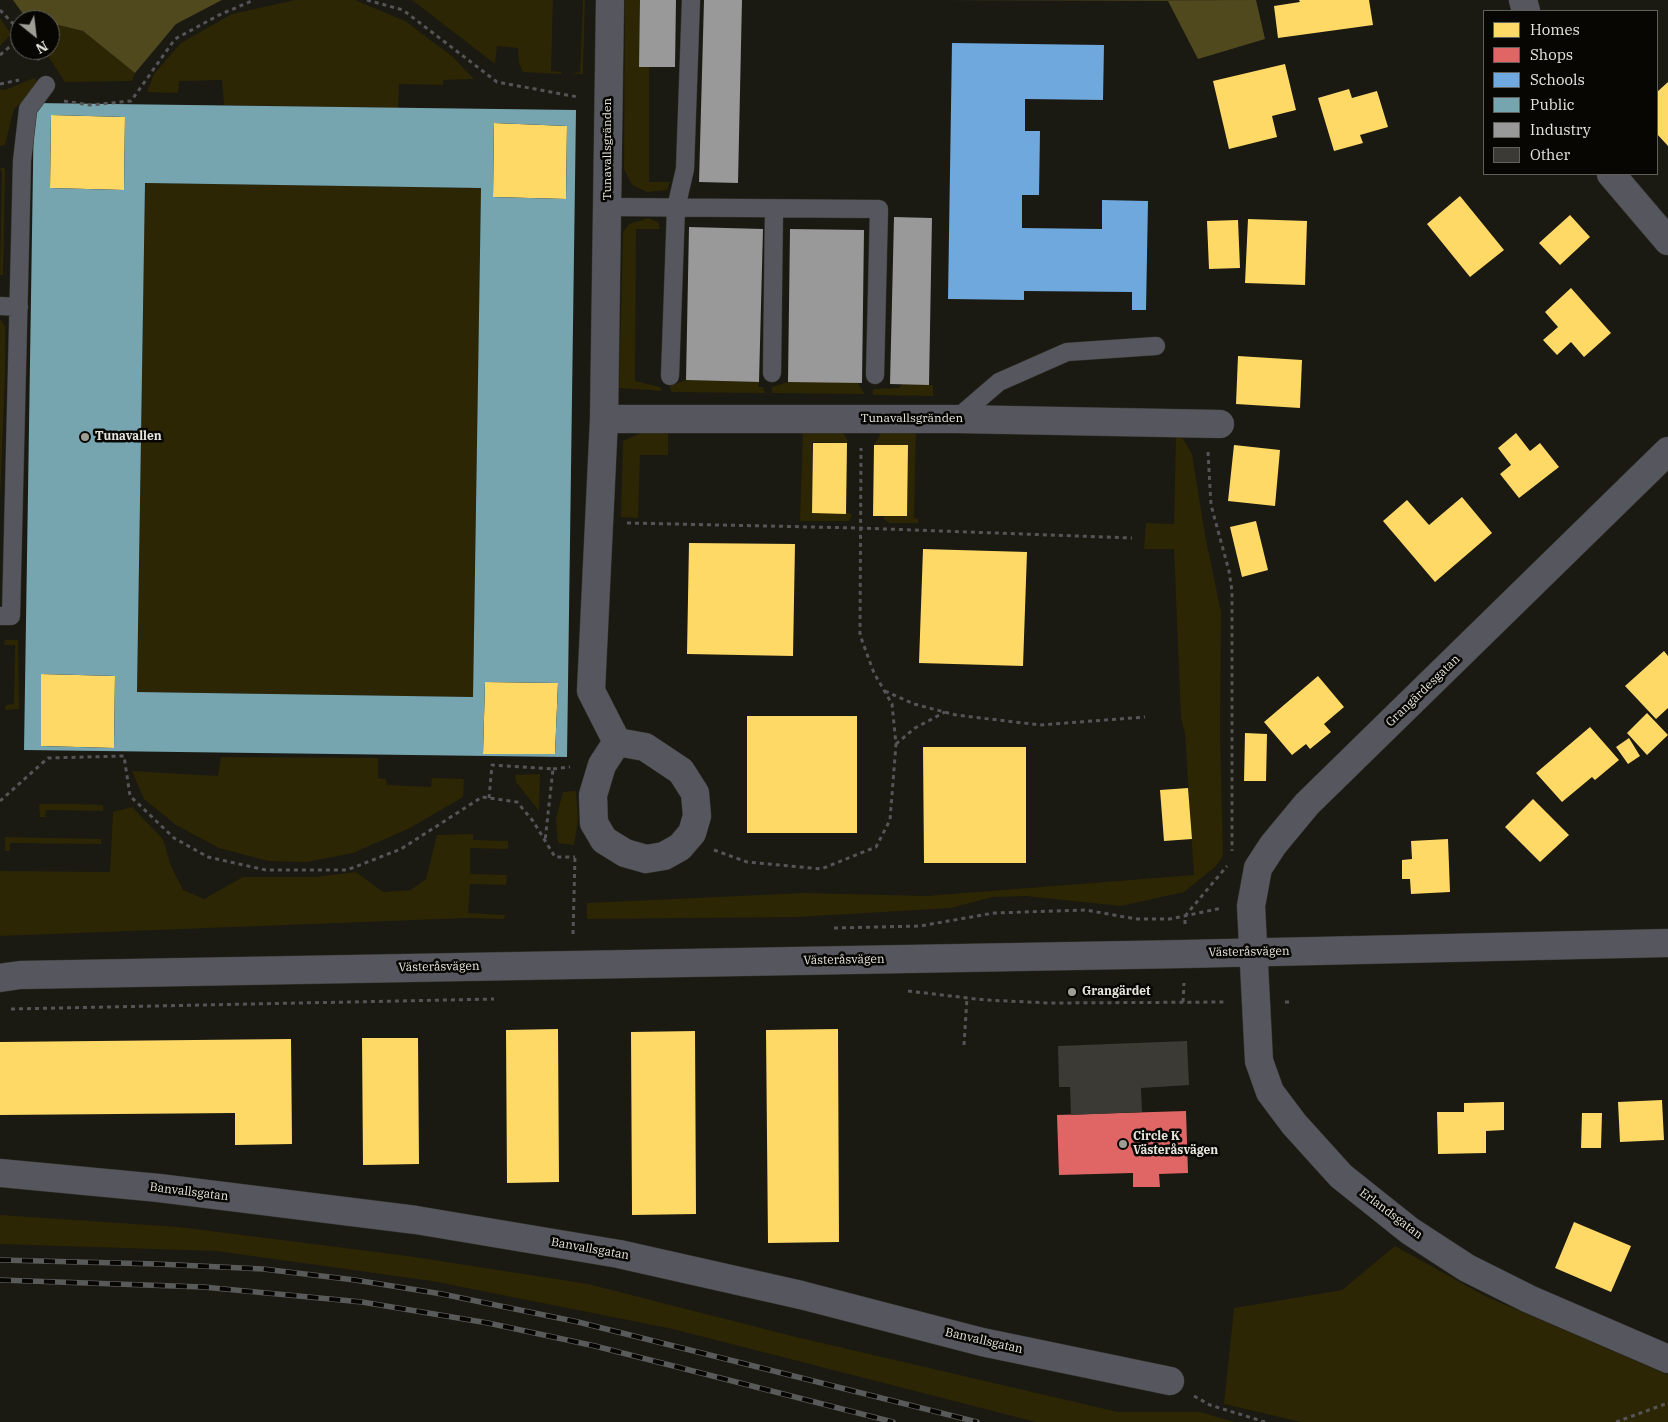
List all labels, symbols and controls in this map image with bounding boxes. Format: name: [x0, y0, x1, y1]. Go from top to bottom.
north arrow: [10, 10, 60, 60]
legend: [1483, 10, 1658, 175]
text: Homes: [1530, 20, 1580, 39]
text: N: [33, 37, 51, 58]
text: Shops: [1530, 45, 1573, 64]
text: Schools: [1530, 70, 1585, 89]
text: Public: [1530, 95, 1575, 114]
street label: Tunavallsgränden: [601, 98, 615, 200]
text: Industry: [1530, 120, 1591, 139]
text: Other: [1530, 145, 1570, 164]
street label: Tunavallsgränden: [861, 412, 963, 426]
place label: Tunavallen: [95, 430, 162, 444]
marker: Tunavallen: [79, 431, 91, 443]
street label: Grangärdesgatan: [1383, 652, 1463, 730]
street label: Västeråsvägen: [1208, 944, 1290, 960]
street label: Västeråsvägen: [803, 952, 885, 968]
street label: Västeråsvägen: [398, 959, 480, 975]
place label: Grangärdet: [1082, 985, 1150, 999]
marker: Grangärdet: [1066, 986, 1078, 998]
place label: Circle K Västeråsvägen: [1133, 1130, 1218, 1158]
marker: Circle K Västeråsvägen: [1117, 1138, 1129, 1150]
street label: Banvallsgatan: [149, 1180, 229, 1204]
street label: Erlandsgatan: [1357, 1186, 1425, 1242]
street label: Banvallsgatan: [550, 1235, 630, 1263]
street label: Banvallsgatan: [944, 1325, 1024, 1357]

